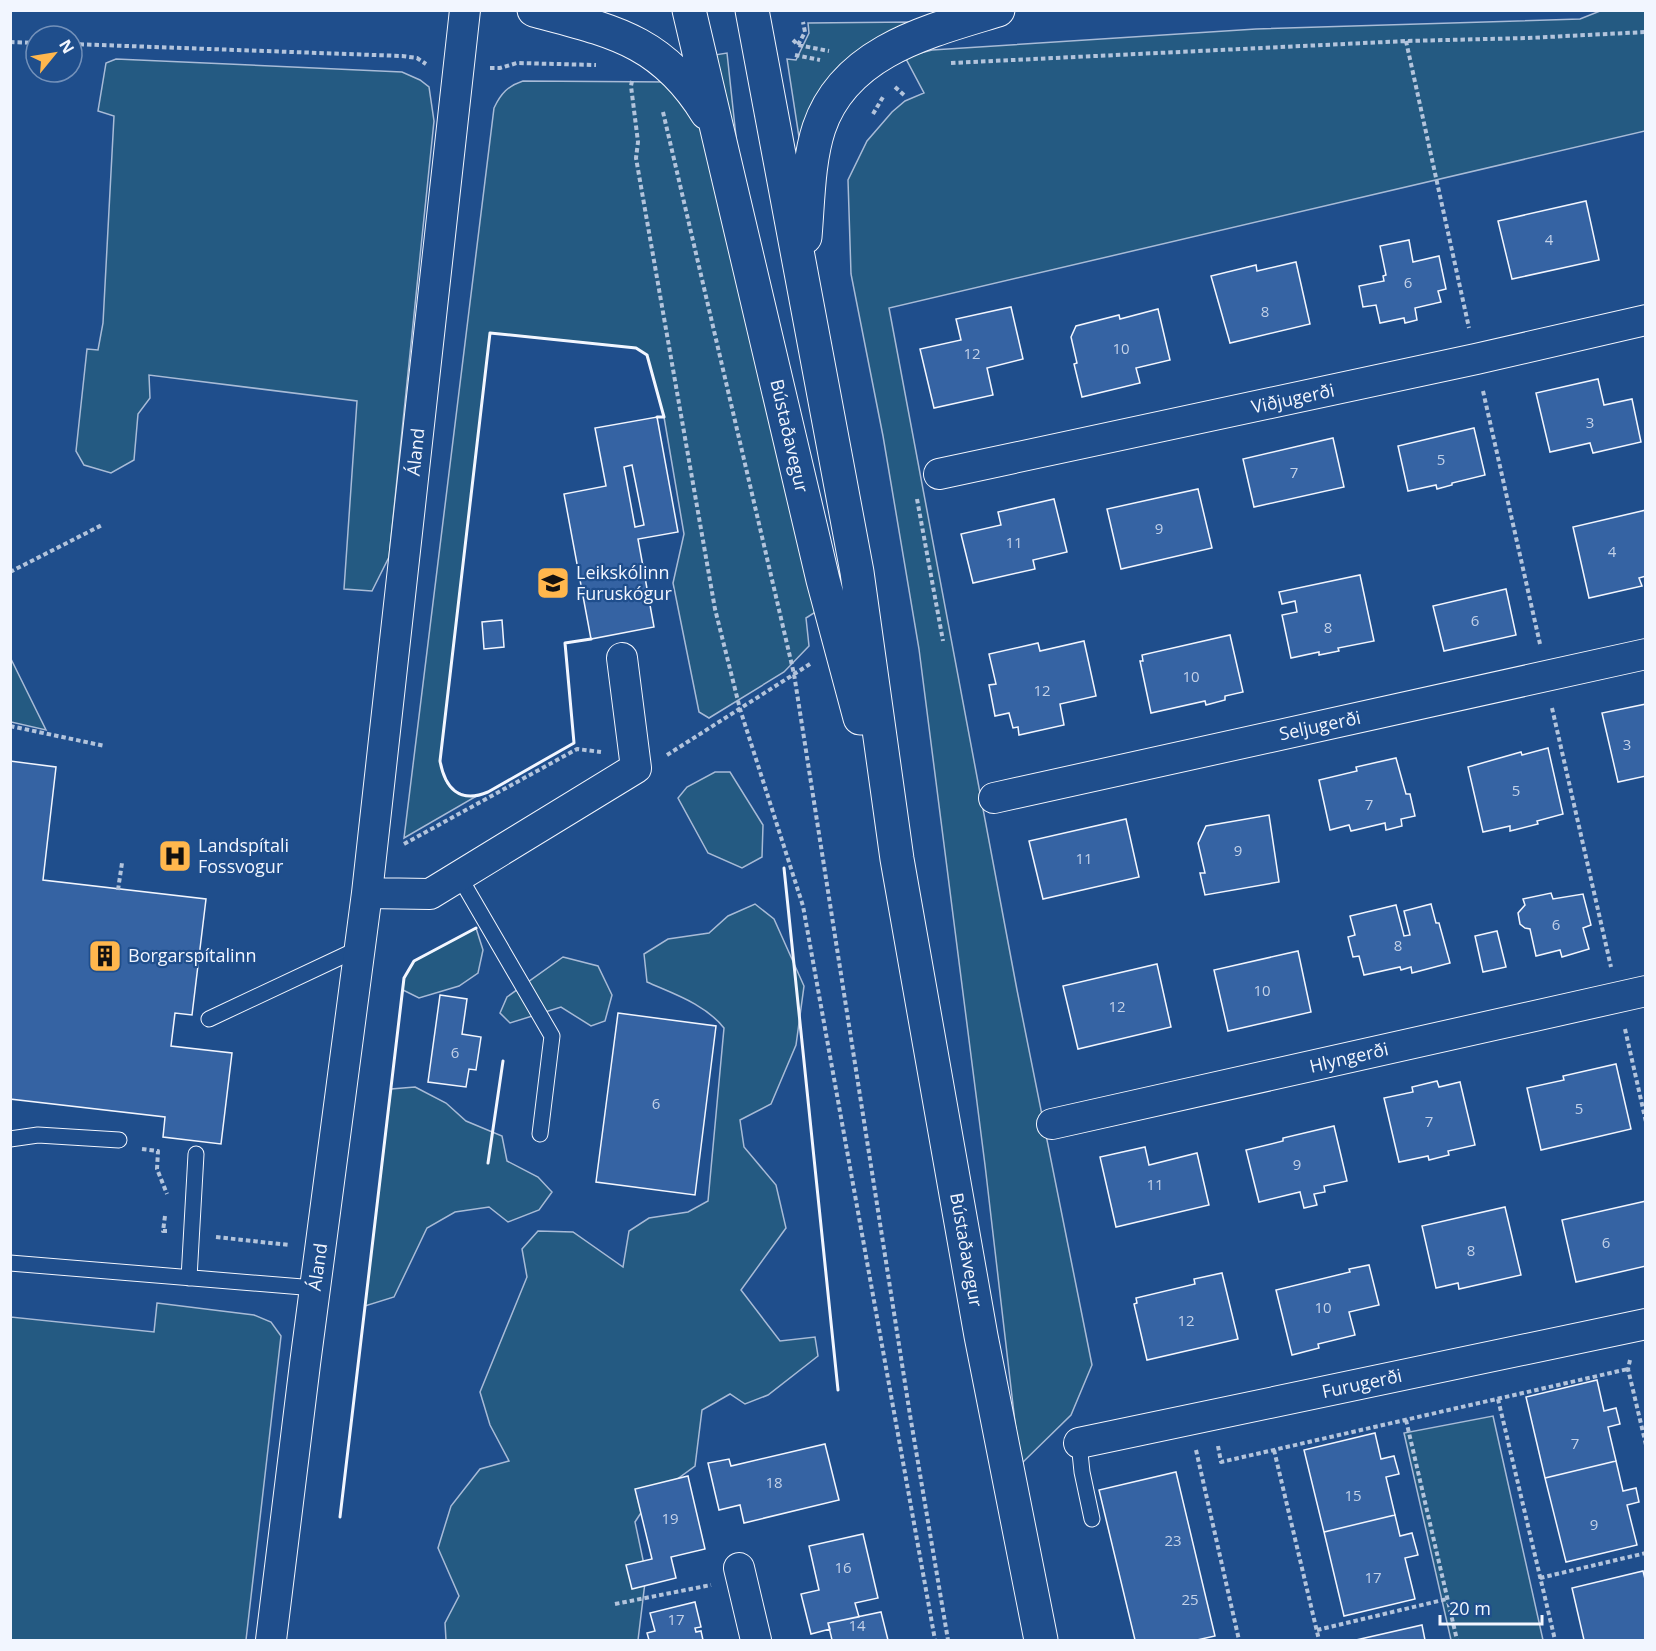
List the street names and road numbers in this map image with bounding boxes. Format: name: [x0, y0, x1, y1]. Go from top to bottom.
street label: Bústaðavegur: [765, 377, 815, 495]
street label: Viðjugerði: [1249, 378, 1336, 419]
street label: Áland: [401, 427, 429, 477]
street label: Seljugerði: [1277, 705, 1363, 745]
street label: Hlyngerði: [1307, 1036, 1391, 1078]
street label: Bústaðavegur: [945, 1191, 989, 1310]
street label: Áland: [302, 1241, 332, 1292]
street label: Furugerði: [1320, 1363, 1404, 1403]

